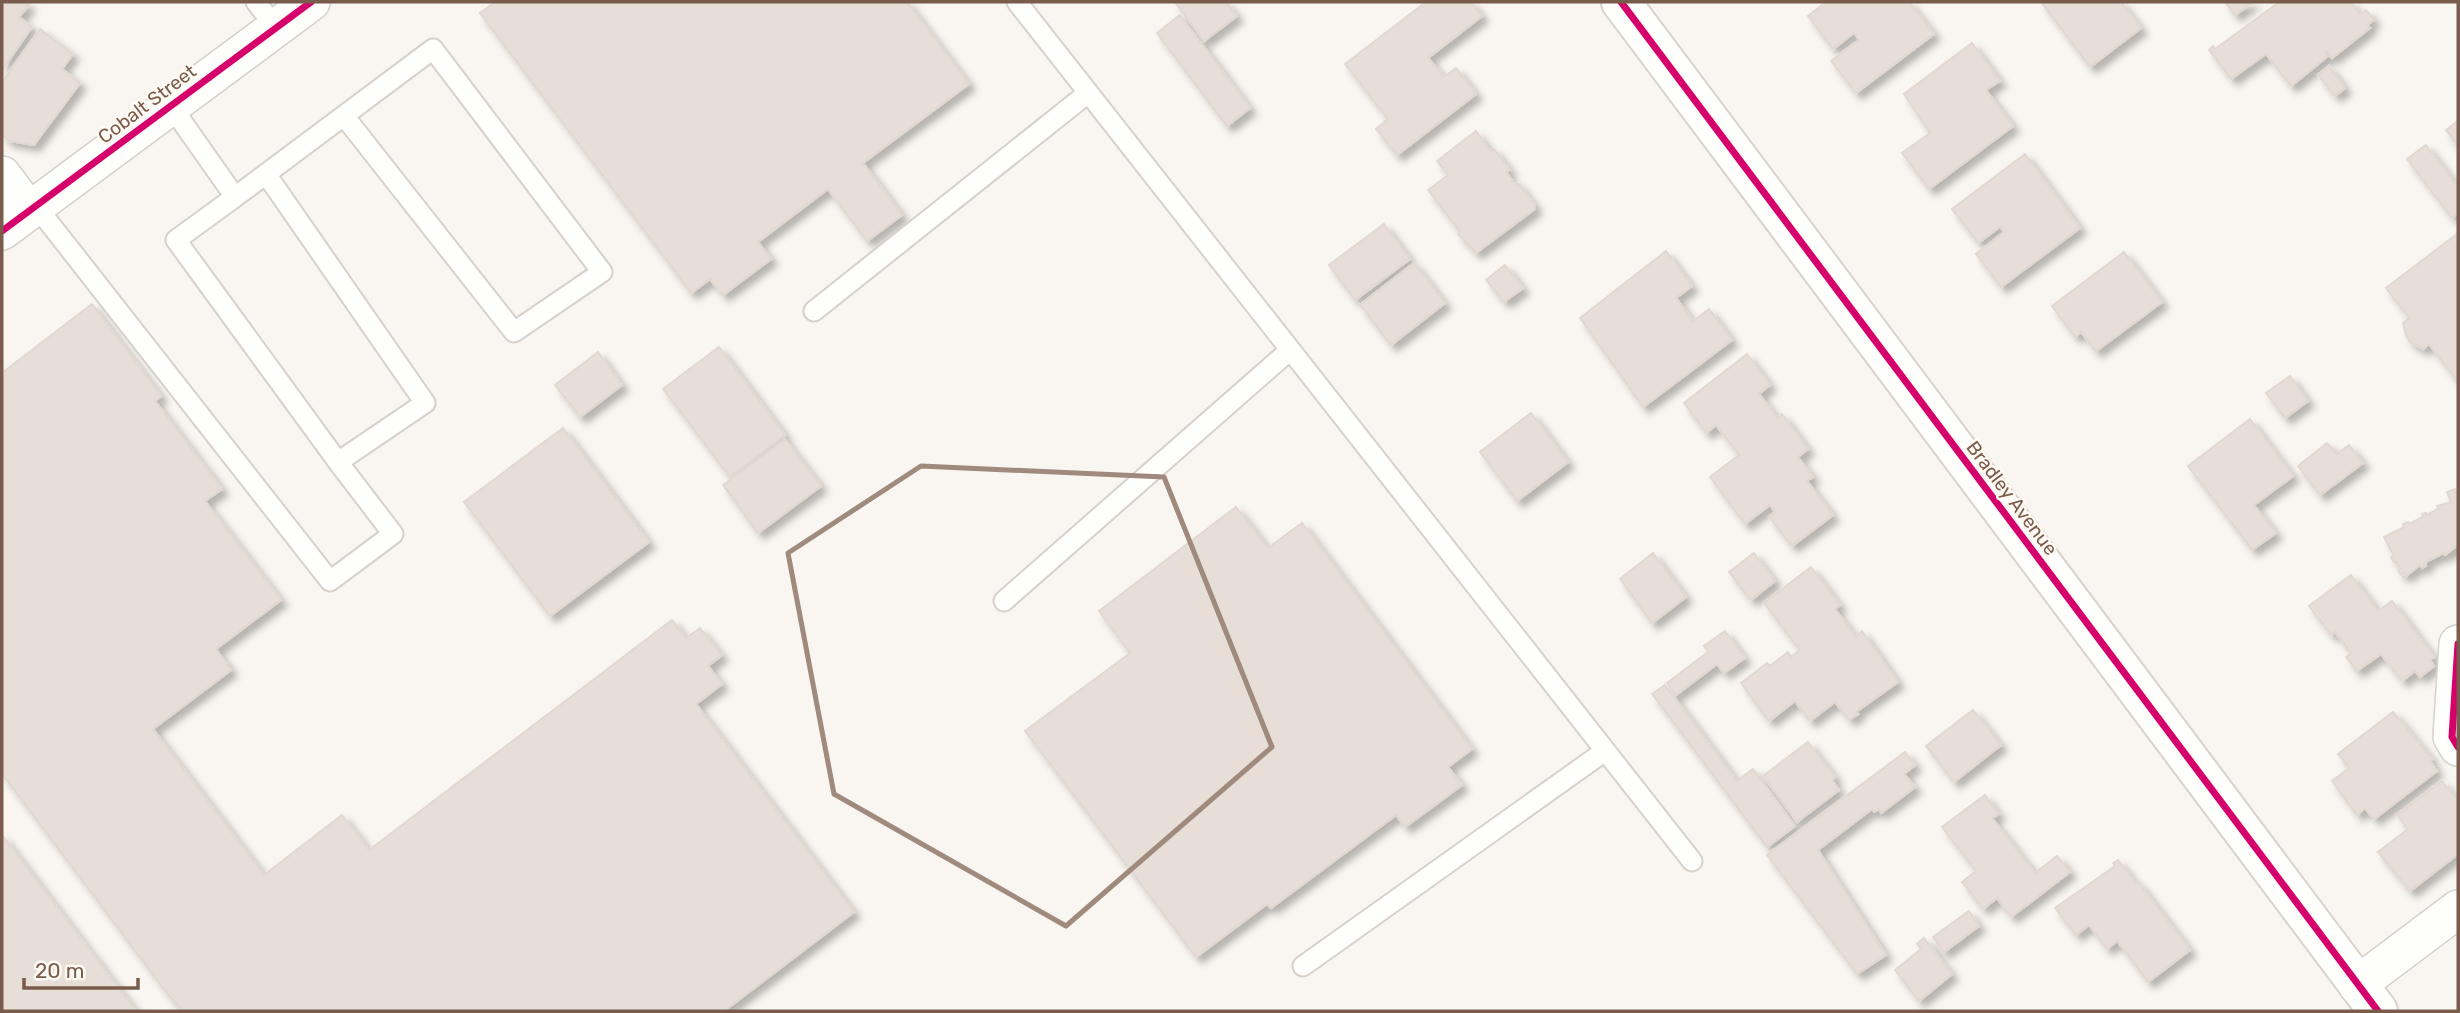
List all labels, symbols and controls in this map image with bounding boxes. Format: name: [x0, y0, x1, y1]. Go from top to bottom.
street label: Cobalt Street: [93, 59, 201, 148]
street label: Bradley Avenue: [1962, 436, 2062, 560]
scale bar: [24, 946, 138, 990]
text: 20 m: [35, 958, 84, 983]

